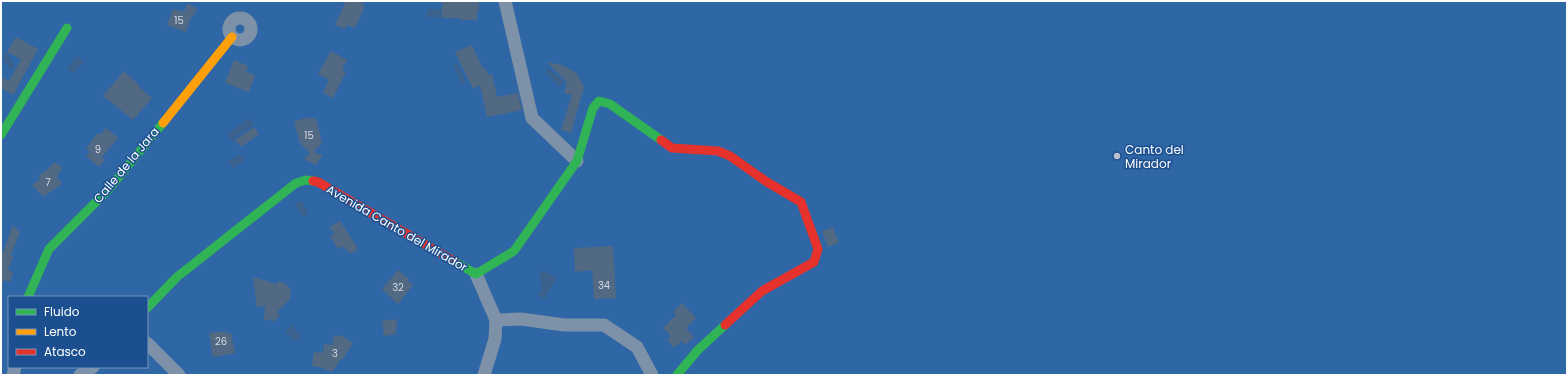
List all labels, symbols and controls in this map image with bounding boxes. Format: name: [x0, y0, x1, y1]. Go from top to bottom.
house number: 15: [174, 13, 184, 28]
street label: Calle de la Jara: [89, 124, 163, 206]
house number: 15: [304, 128, 314, 143]
place label: Canto del Mirador: [1125, 141, 1184, 172]
house number: 9: [95, 142, 101, 157]
marker: Canto del Mirador: [1112, 151, 1122, 161]
house number: 7: [45, 175, 51, 190]
street label: Avenida Canto del Mirador: [323, 181, 471, 276]
house number: 34: [598, 278, 610, 293]
house number: 32: [392, 280, 404, 295]
legend: [8, 296, 148, 368]
text: Fluido: [44, 303, 80, 320]
text: Lento: [44, 323, 77, 340]
house number: 26: [215, 334, 227, 349]
text: Atasco: [44, 343, 86, 360]
house number: 3: [332, 346, 338, 361]

